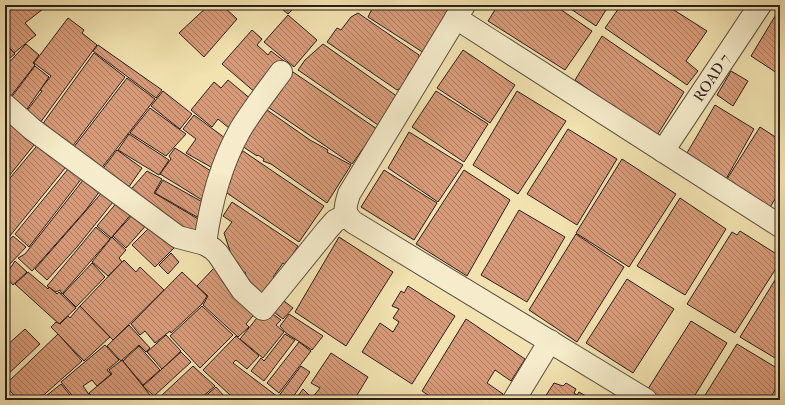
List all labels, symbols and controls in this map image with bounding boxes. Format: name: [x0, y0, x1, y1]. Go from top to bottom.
street label: ROAD 7: [689, 50, 734, 105]

